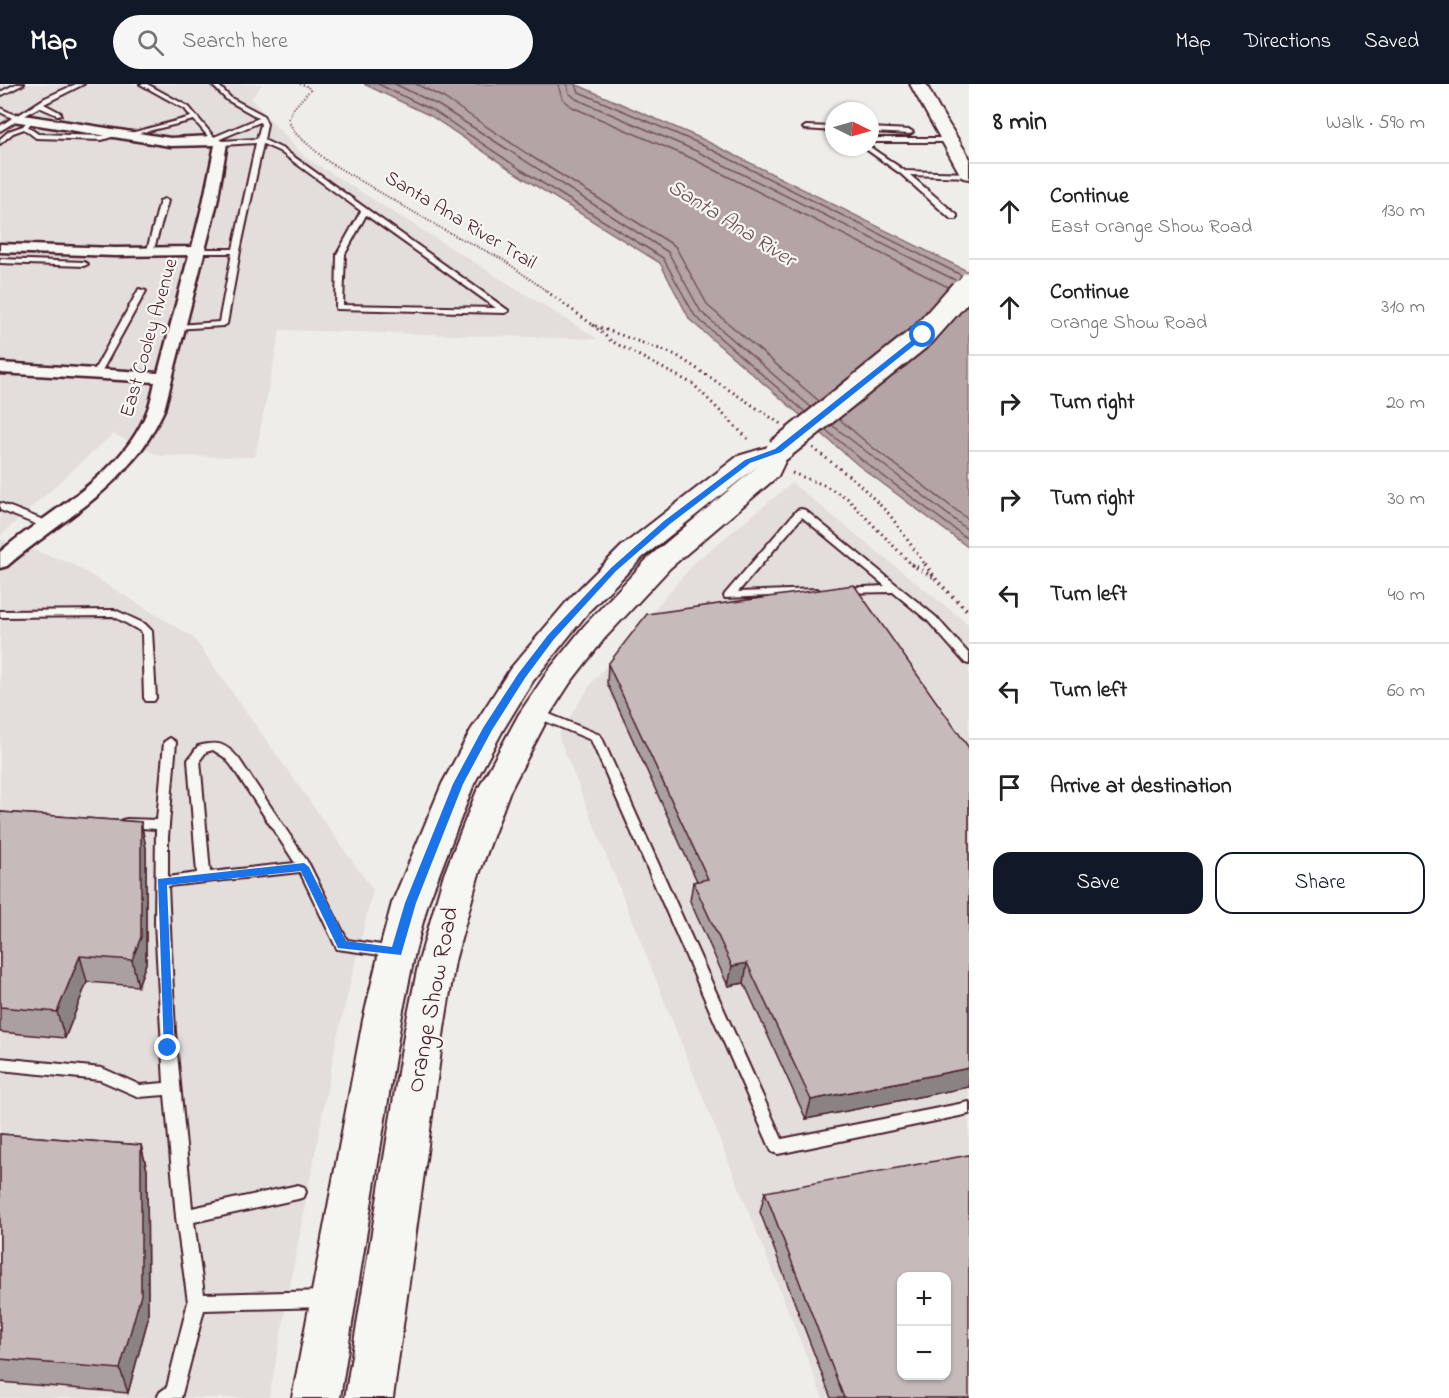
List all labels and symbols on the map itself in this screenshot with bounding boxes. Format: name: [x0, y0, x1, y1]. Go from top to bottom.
north arrow: [825, 102, 879, 156]
street label: Santa Ana River Trail: [379, 164, 541, 278]
water label: Santa Ana River: [661, 172, 804, 278]
street label: East Cooley Avenue: [113, 255, 187, 421]
route start: [909, 321, 935, 347]
street label: Orange Show Road: [399, 904, 469, 1096]
route end: [154, 1034, 180, 1060]

